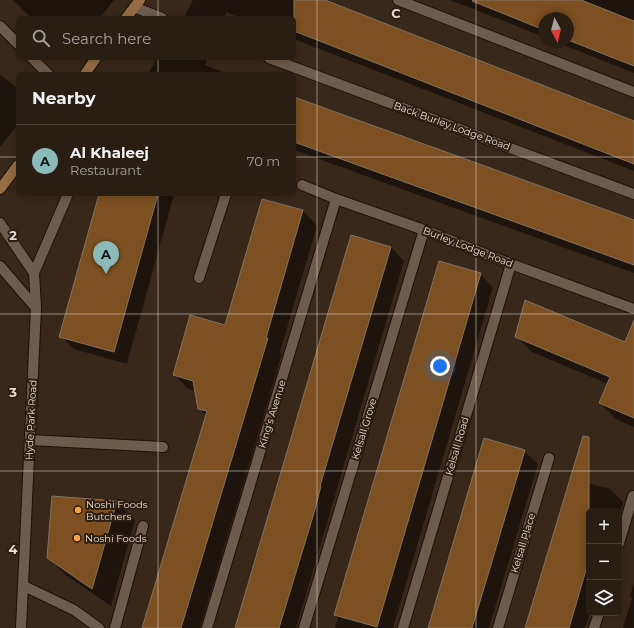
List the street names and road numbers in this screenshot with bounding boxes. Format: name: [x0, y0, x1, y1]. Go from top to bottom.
street label: Back Burley Lodge Road: [392, 99, 512, 153]
street label: Burley Lodge Road: [421, 224, 515, 270]
street label: King's Avenue: [255, 378, 289, 450]
street label: Hyde Park Road: [22, 379, 40, 461]
street label: Kelsall Grove: [349, 397, 379, 461]
street label: Kelsall Road: [442, 415, 472, 477]
street label: Kelsall Place: [508, 512, 538, 574]

